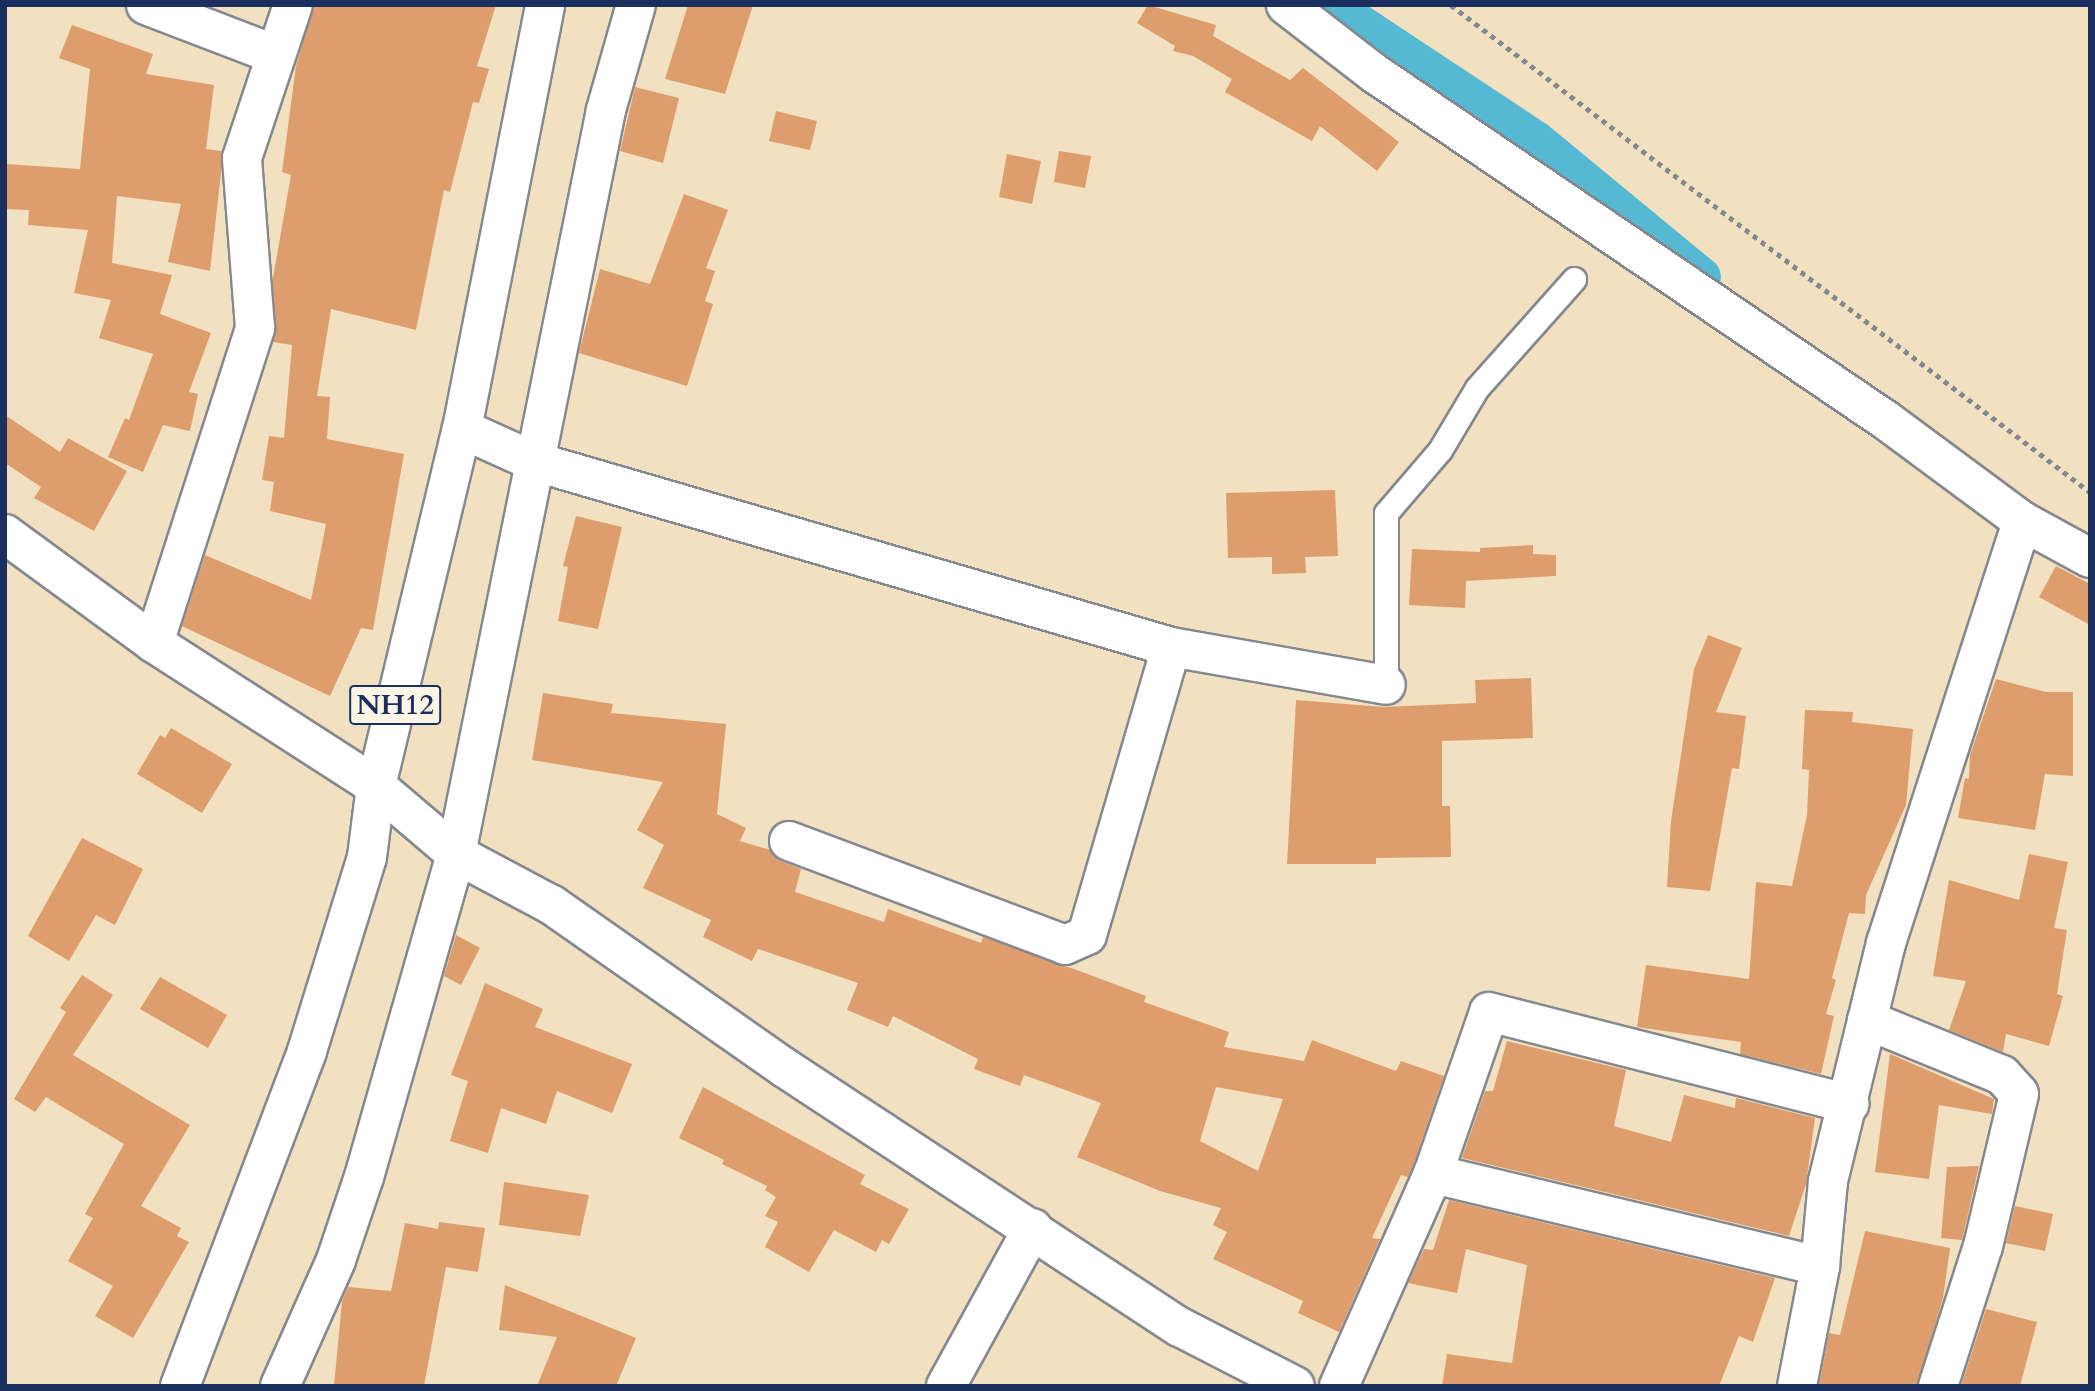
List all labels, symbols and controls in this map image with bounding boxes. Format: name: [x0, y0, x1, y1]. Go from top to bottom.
road number: NH12: [348, 680, 442, 730]

